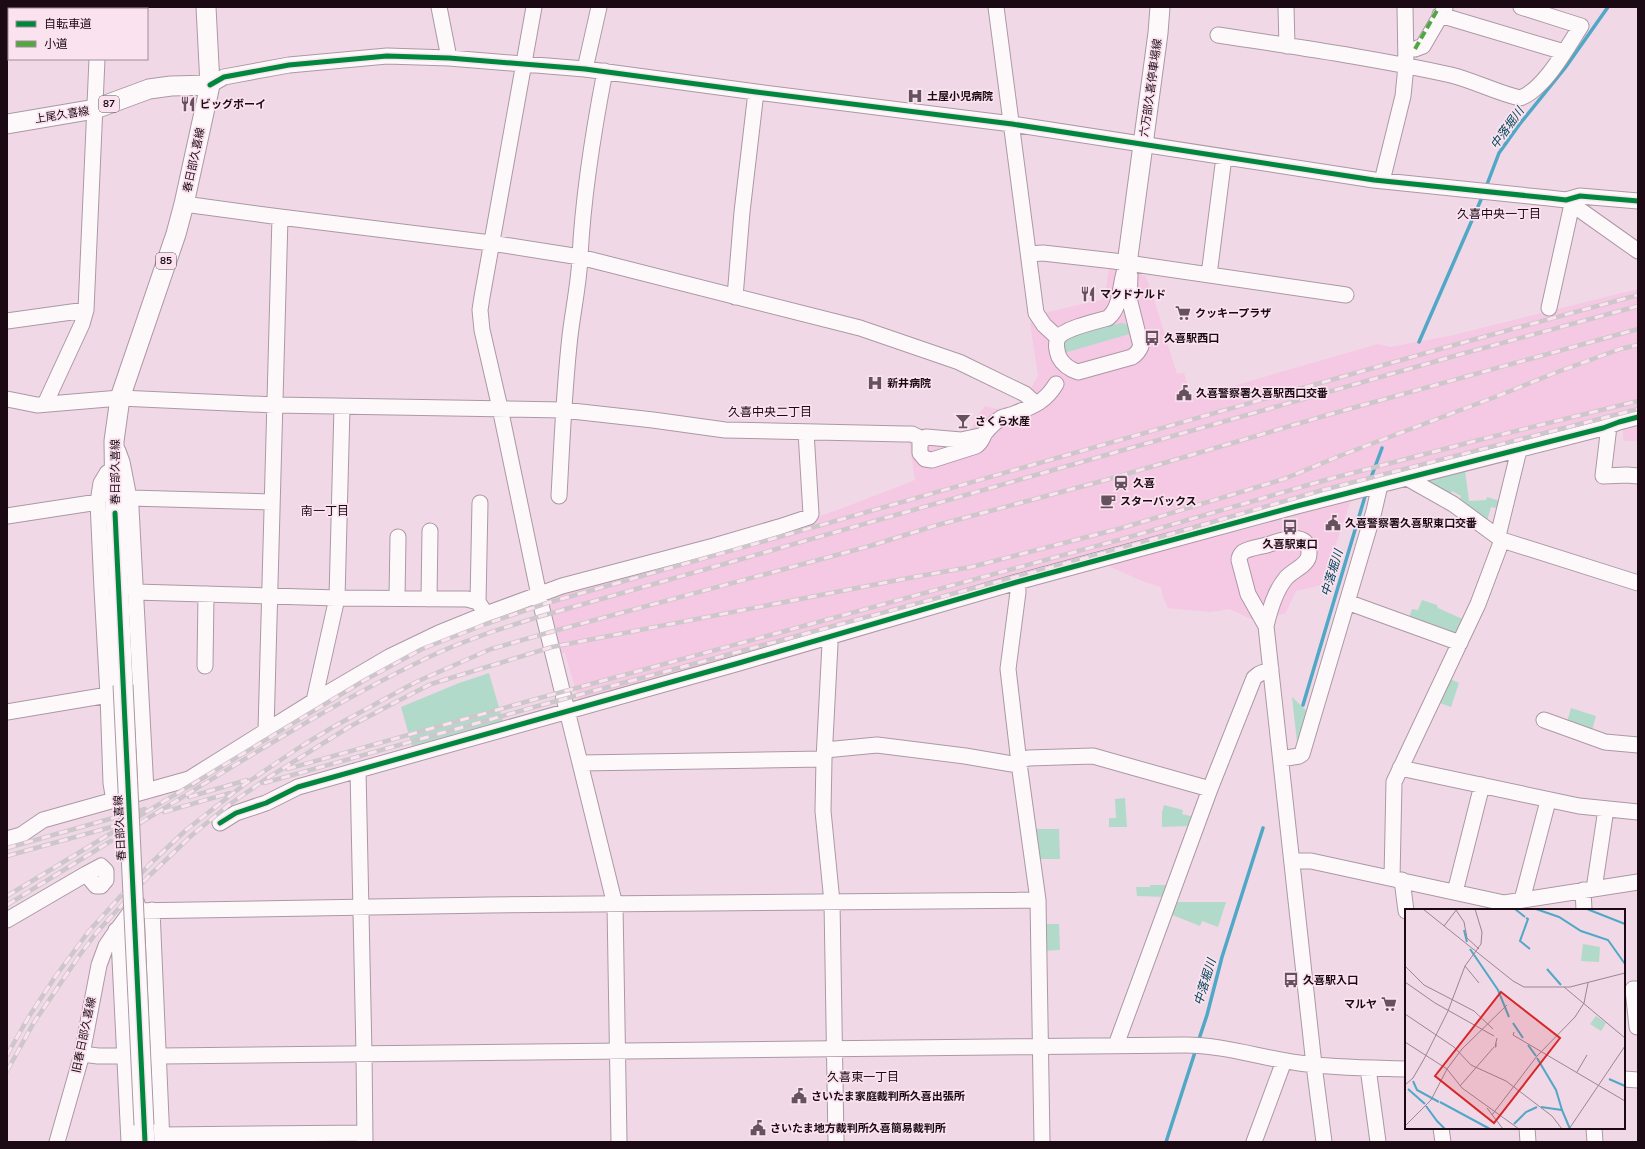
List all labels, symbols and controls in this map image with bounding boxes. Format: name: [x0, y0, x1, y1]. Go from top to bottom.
legend: [8, 8, 148, 60]
text: 自転車道: [44, 16, 92, 32]
text: 小道: [44, 36, 68, 52]
street label: 六万部久喜停車場線: [1137, 38, 1165, 138]
hospital icon: 土屋小児病院: [906, 87, 924, 105]
place label: 土屋小児病院: [927, 89, 993, 104]
restaurant icon: ビッグボーイ: [179, 95, 197, 113]
road number: 87: [99, 96, 119, 112]
place label: ビッグボーイ: [200, 97, 266, 112]
water label: 中落堀川: [1486, 102, 1529, 152]
street label: 上尾久喜線: [34, 103, 90, 127]
street label: 春日部久喜線: [180, 126, 208, 194]
district label: 久喜中央一丁目: [1457, 206, 1541, 222]
road number: 85: [156, 253, 176, 269]
restaurant icon: マクドナルド: [1079, 285, 1097, 303]
place label: マクドナルド: [1100, 287, 1166, 302]
supermarket icon: クッキープラザ: [1174, 304, 1192, 322]
place label: クッキープラザ: [1195, 306, 1271, 321]
bus stop icon: 久喜駅西口: [1143, 329, 1161, 347]
place label: 久喜駅西口: [1164, 331, 1219, 346]
hospital icon: 新井病院: [866, 374, 884, 392]
place label: 新井病院: [887, 376, 931, 391]
public building icon: 久喜警察署久喜駅西口交番: [1175, 384, 1193, 402]
place label: 久喜警察署久喜駅西口交番: [1196, 386, 1328, 401]
district label: 久喜中央二丁目: [728, 404, 812, 420]
bar icon: さくら水産: [954, 412, 972, 430]
place label: さくら水産: [975, 414, 1030, 429]
street label: 春日部久喜線: [108, 439, 123, 505]
station icon: 久喜: [1112, 474, 1130, 492]
place label: 久喜: [1133, 476, 1155, 491]
cafe icon: スターバックス: [1099, 492, 1117, 510]
place label: スターバックス: [1120, 494, 1197, 509]
district label: 南一丁目: [301, 503, 349, 519]
public building icon: 久喜警察署久喜駅東口交番: [1324, 514, 1342, 532]
place label: 久喜警察署久喜駅東口交番: [1345, 516, 1477, 531]
bus stop icon: 久喜駅東口: [1281, 518, 1299, 536]
place label: 久喜駅東口: [1263, 537, 1318, 552]
water label: 中落堀川: [1317, 546, 1347, 598]
street label: 春日部久喜線: [111, 795, 129, 861]
inset map: [1405, 909, 1625, 1129]
water label: 中落堀川: [1190, 955, 1220, 1007]
bus stop icon: 久喜駅入口: [1282, 971, 1300, 989]
place label: 久喜駅入口: [1303, 973, 1358, 988]
supermarket icon: マルヤ: [1380, 995, 1398, 1013]
street label: 旧春日部久喜線: [69, 996, 99, 1074]
place label: マルヤ: [1344, 997, 1377, 1012]
district label: 久喜東一丁目: [827, 1069, 899, 1085]
public building icon: さいたま家庭裁判所久喜出張所: [790, 1087, 808, 1105]
place label: さいたま家庭裁判所久喜出張所: [811, 1089, 965, 1104]
public building icon: さいたま地方裁判所久喜簡易裁判所: [749, 1119, 767, 1137]
place label: さいたま地方裁判所久喜簡易裁判所: [770, 1121, 946, 1136]

